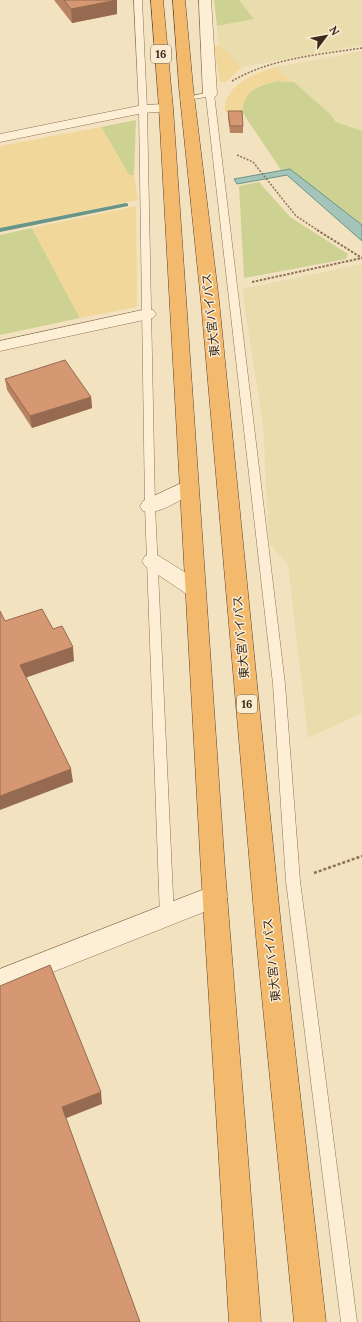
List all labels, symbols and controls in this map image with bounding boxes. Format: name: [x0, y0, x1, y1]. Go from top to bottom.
north arrow: [306, 16, 346, 56]
text: N: [326, 23, 343, 38]
road number: 16: [151, 45, 171, 63]
street label: 東大宮バイパス: [199, 273, 222, 357]
street label: 東大宮バイパス: [229, 595, 252, 679]
road number: 16: [237, 695, 257, 713]
street label: 東大宮バイパス: [260, 918, 283, 1002]

